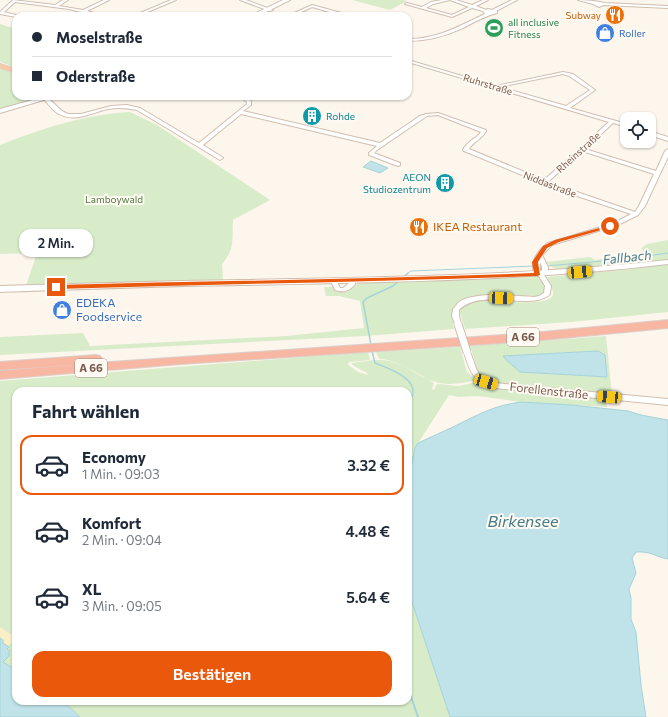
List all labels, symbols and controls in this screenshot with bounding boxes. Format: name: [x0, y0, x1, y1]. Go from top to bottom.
restaurant icon: Subway: [604, 4, 626, 26]
place label: Subway: [566, 9, 601, 21]
place label: all inclusive Fitness: [508, 16, 559, 40]
sports icon: all inclusive Fitness: [483, 17, 505, 39]
shop icon: Roller: [594, 22, 616, 44]
place label: Roller: [619, 27, 646, 39]
text: Moselstraße: [56, 28, 142, 46]
text: Oderstraße: [56, 67, 135, 85]
street label: Ruhrstraße: [462, 71, 514, 97]
building icon: Rohde: [301, 105, 323, 127]
place label: Rohde: [326, 110, 355, 122]
map controls: [620, 112, 656, 148]
button: locate: [620, 112, 656, 148]
street label: Rheinstraße: [554, 129, 602, 175]
street label: Niddastraße: [522, 168, 578, 200]
place label: AEON Studiozentrum: [363, 171, 431, 195]
building icon: AEON Studiozentrum: [434, 172, 456, 194]
park label: Lamboywald: [85, 193, 143, 205]
restaurant icon: IKEA Restaurant: [408, 216, 430, 238]
route start: [601, 217, 619, 235]
place label: IKEA Restaurant: [433, 219, 522, 233]
callout: 2 Min.: [19, 229, 93, 257]
text: 2 Min.: [38, 235, 74, 251]
water label: Fallbach: [602, 246, 652, 268]
car: [568, 265, 592, 279]
route end: [47, 278, 65, 296]
car: [489, 292, 513, 304]
place label: EDEKA Foodservice: [76, 295, 142, 323]
shop icon: EDEKA Foodservice: [51, 299, 73, 321]
road number: A 66: [507, 328, 539, 346]
road number: A 66: [75, 359, 107, 377]
car: [473, 373, 499, 391]
street label: Forellenstraße: [509, 379, 589, 401]
car: [597, 390, 621, 404]
text: Fahrt wählen: [32, 400, 140, 422]
icon: car: [34, 447, 70, 483]
text: Economy: [82, 448, 146, 466]
text: 3.32 €: [347, 456, 390, 474]
text: 1 Min. · 09:03: [82, 466, 160, 482]
water label: Birkensee: [488, 511, 559, 530]
icon: car: [34, 513, 70, 549]
text: Komfort: [82, 514, 141, 532]
text: 4.48 €: [345, 522, 390, 540]
text: 2 Min. · 09:04: [82, 532, 162, 548]
icon: car: [34, 579, 70, 615]
text: XL: [82, 580, 101, 598]
text: 5.64 €: [346, 588, 390, 606]
text: 3 Min. · 09:05: [82, 598, 162, 614]
button: Bestätigen: [32, 651, 392, 697]

